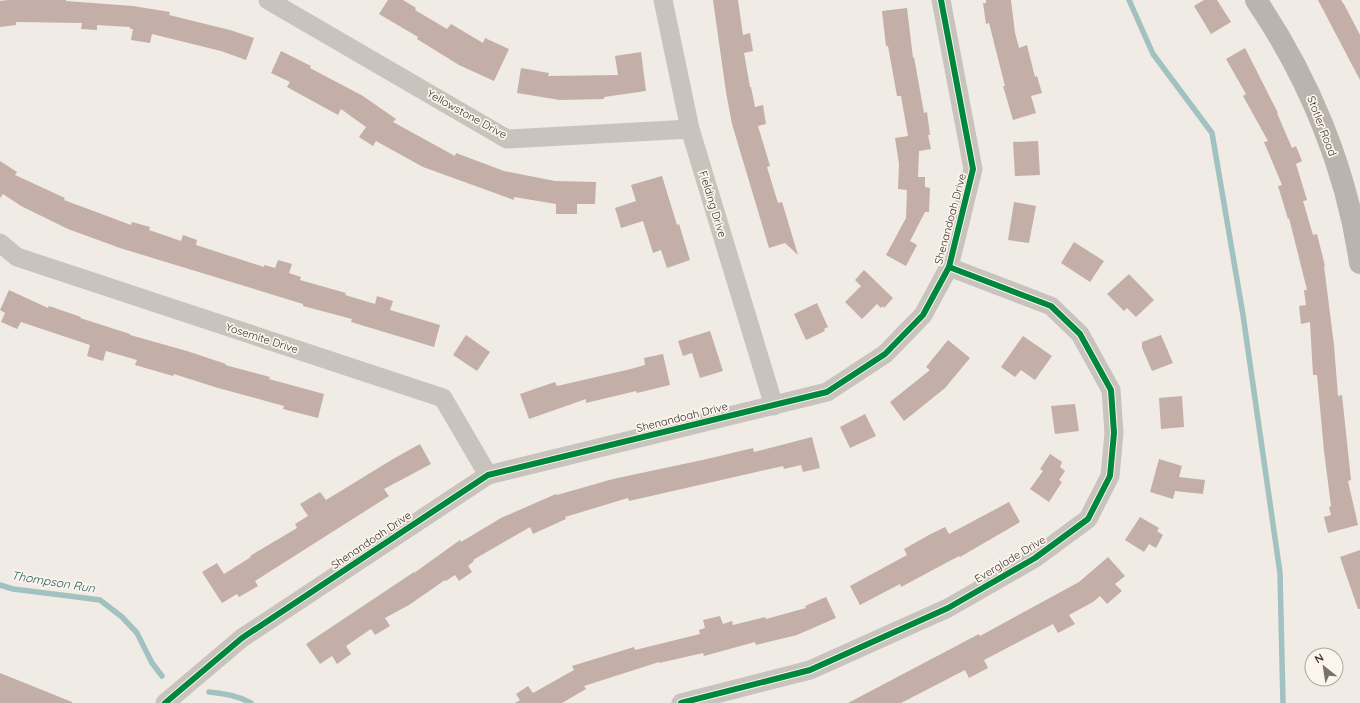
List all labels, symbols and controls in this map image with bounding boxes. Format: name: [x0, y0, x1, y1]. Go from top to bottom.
street label: Yellowstone Drive: [425, 86, 509, 142]
street label: Stotler Road: [1304, 94, 1340, 158]
street label: Fielding Drive: [696, 169, 730, 239]
street label: Shenandoah Drive: [931, 172, 969, 266]
street label: Yosemite Drive: [224, 320, 300, 356]
street label: Shenandoah Drive: [635, 399, 729, 435]
street label: Shenandoah Drive: [328, 508, 414, 572]
street label: Everglade Drive: [972, 532, 1048, 586]
water label: Thompson Run: [10, 568, 97, 596]
north arrow: [1304, 647, 1344, 687]
text: N: [1312, 650, 1326, 666]

